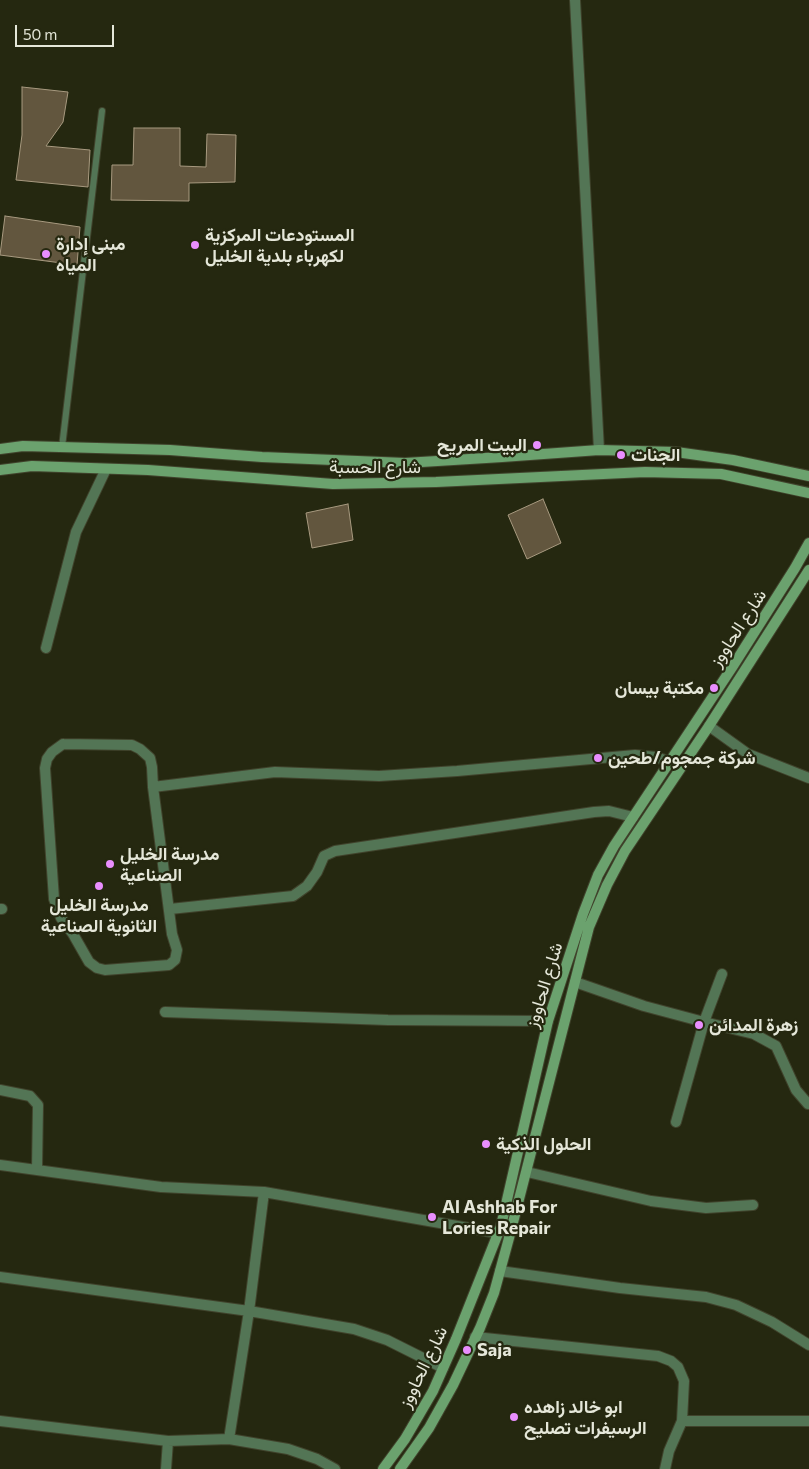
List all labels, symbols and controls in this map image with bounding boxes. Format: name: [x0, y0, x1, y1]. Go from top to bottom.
scale bar: [18, 15, 116, 47]
text: 50 m: [23, 25, 57, 43]
place label: المستودعات المركزية لكهرباء بلدية الخليل: [205, 224, 355, 266]
place label: مبنى إدارة المياه: [56, 233, 126, 276]
marker: المستودعات المركزية لكهرباء بلدية الخليل: [189, 239, 201, 251]
marker: مبنى إدارة المياه: [40, 248, 52, 260]
place label: البيت المريح: [437, 434, 527, 456]
marker: البيت المريح: [531, 439, 543, 451]
place label: الجنات: [631, 444, 680, 466]
marker: الجنات: [615, 449, 627, 461]
street label: شارع الحسبة: [329, 456, 421, 478]
street label: شارع الحاووز: [705, 585, 771, 671]
place label: مكتبة بيسان: [615, 677, 704, 699]
marker: مكتبة بيسان: [708, 682, 720, 694]
place label: شركة جمجوم/طحين: [608, 747, 756, 769]
marker: شركة جمجوم/طحين: [592, 752, 604, 764]
place label: مدرسة الخليل الصناعية: [120, 843, 219, 886]
marker: مدرسة الخليل الصناعية: [104, 858, 116, 870]
marker: مدرسة الخليل الثانوية الصناعية: [93, 880, 105, 892]
place label: مدرسة الخليل الثانوية الصناعية: [41, 894, 157, 936]
street label: شارع الحاووز: [521, 940, 567, 1030]
place label: زهرة المدائن: [709, 1014, 798, 1036]
marker: زهرة المدائن: [693, 1019, 705, 1031]
place label: الحلول الذكية: [496, 1133, 591, 1155]
marker: الحلول الذكية: [480, 1138, 492, 1150]
place label: Al Ashhab For Lories Repair: [442, 1196, 557, 1238]
marker: Al Ashhab For Lories Repair: [426, 1211, 438, 1223]
street label: شارع الحاووز: [394, 1323, 452, 1411]
place label: Saja: [477, 1339, 512, 1361]
marker: Saja: [461, 1344, 473, 1356]
place label: ابو خالد زاهده الرسيفرات تصليح: [524, 1396, 647, 1438]
marker: ابو خالد زاهده الرسيفرات تصليح: [508, 1411, 520, 1423]

